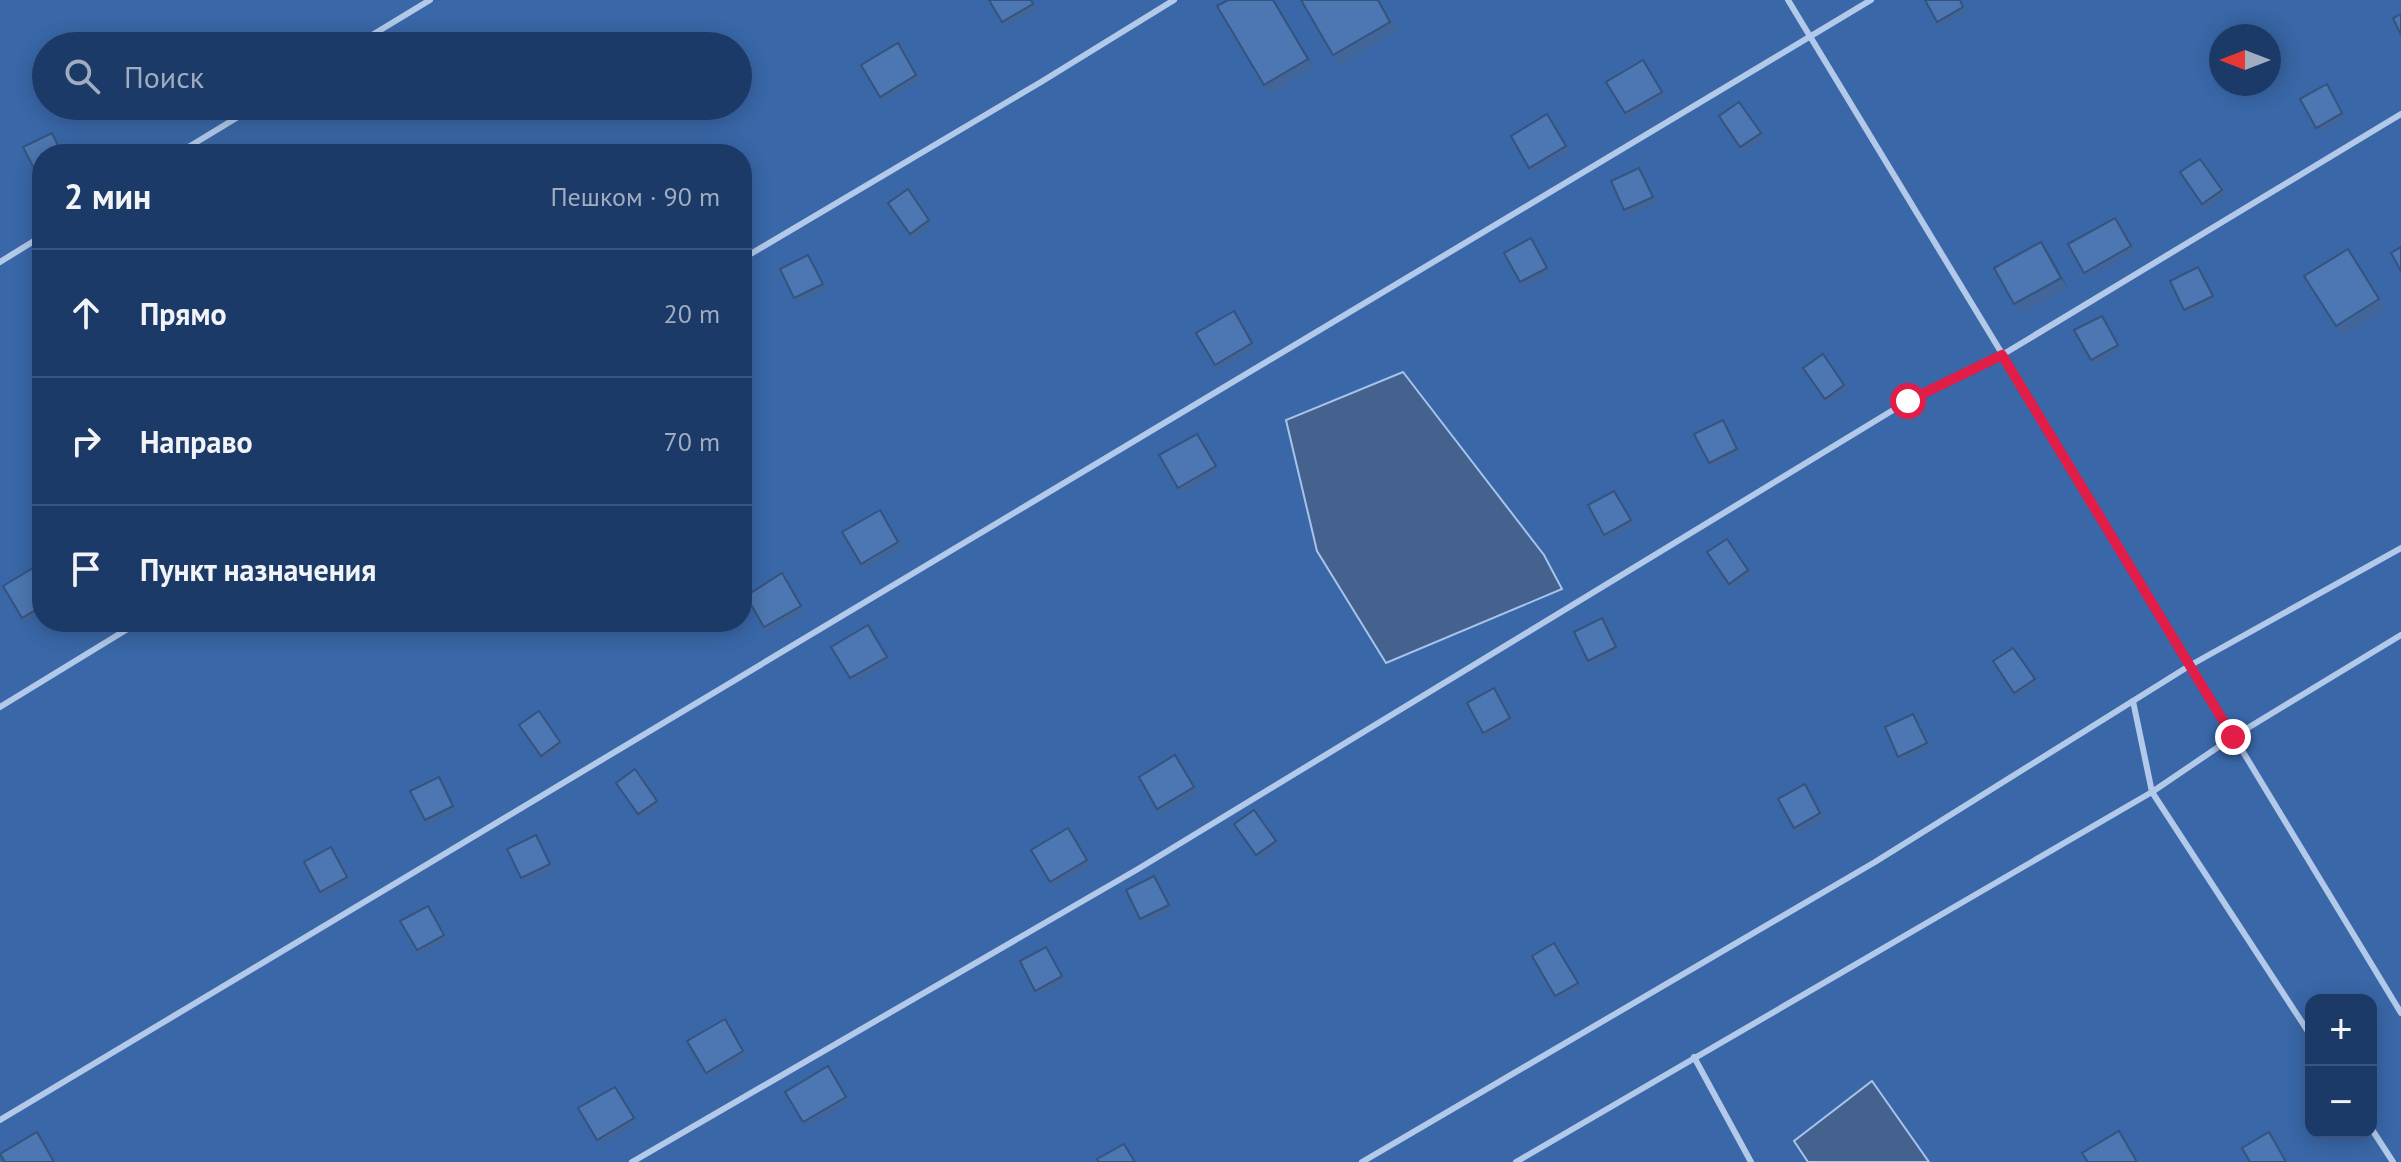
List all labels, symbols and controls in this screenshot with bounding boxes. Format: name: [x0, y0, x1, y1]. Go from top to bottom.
north arrow: [2209, 24, 2281, 96]
search box: [32, 32, 752, 120]
icon: search: [60, 54, 104, 98]
text: Поиск: [124, 57, 204, 96]
text: 2 мин: [64, 174, 151, 218]
text: Пешком · 90 m: [550, 180, 720, 213]
icon: ahead: [64, 291, 108, 335]
text: Прямо: [140, 294, 227, 333]
text: 20 m: [664, 297, 720, 330]
route start: [1890, 383, 1926, 419]
icon: right: [64, 419, 108, 463]
text: Направо: [140, 422, 253, 461]
text: 70 m: [664, 425, 720, 458]
icon: arrive: [64, 547, 108, 591]
text: Пункт назначения: [140, 550, 376, 589]
route end: [2215, 719, 2251, 755]
map controls: [2305, 994, 2377, 1138]
button: +: [2305, 994, 2377, 1066]
button: −: [2305, 1066, 2377, 1138]

